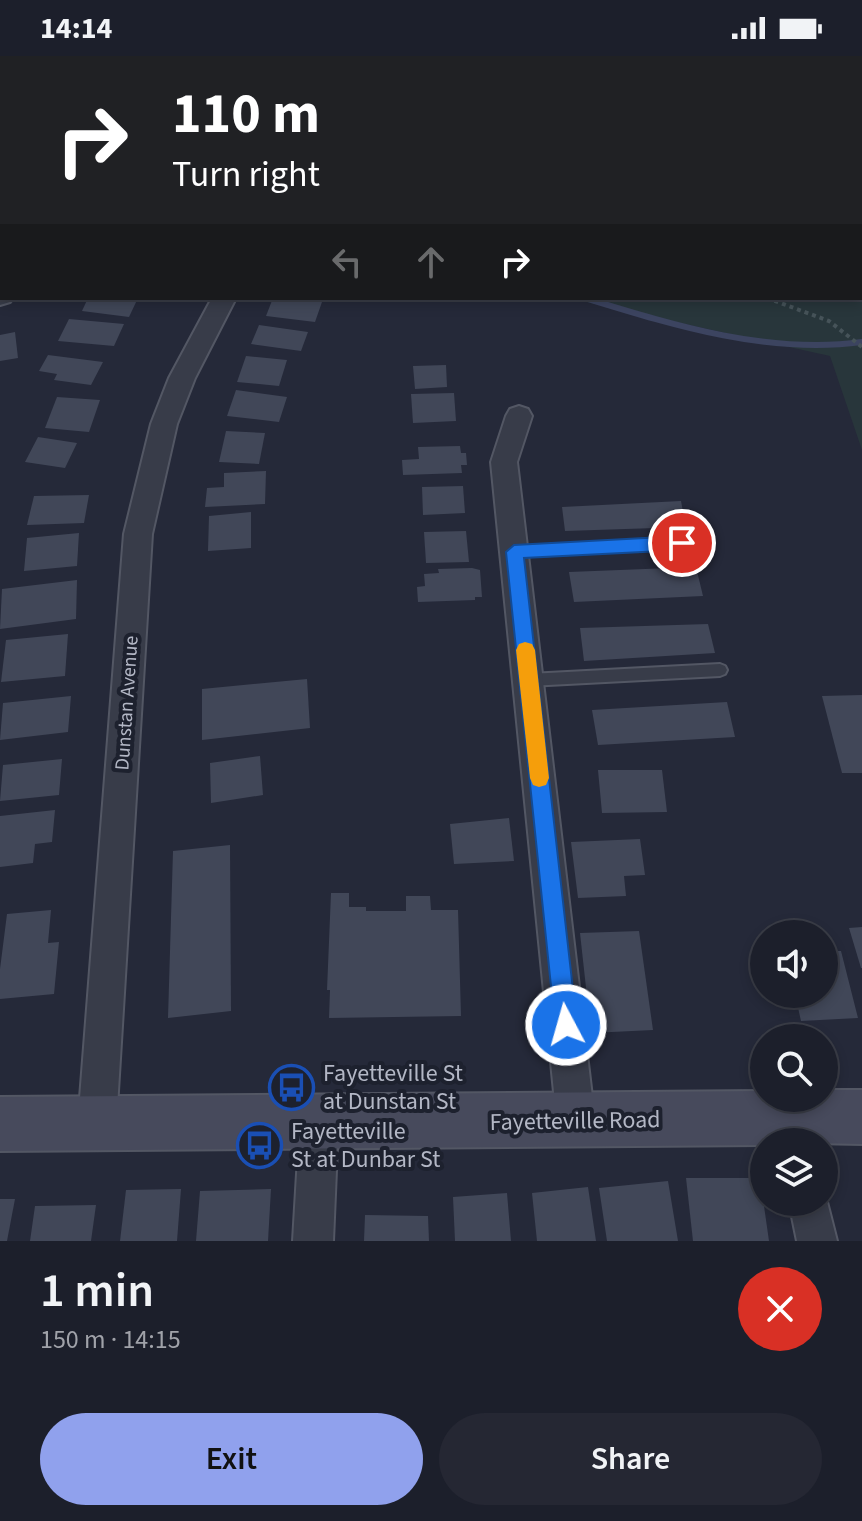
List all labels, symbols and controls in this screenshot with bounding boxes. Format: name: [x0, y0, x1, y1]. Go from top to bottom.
text: 14:14: [40, 7, 112, 50]
text: 110 m: [172, 75, 320, 154]
icon: right: [40, 88, 144, 192]
text: Turn right: [172, 149, 320, 200]
icon: left: [325, 240, 369, 284]
icon: ahead: [409, 240, 453, 284]
icon: right: [493, 240, 537, 284]
pin: [648, 509, 716, 577]
icon: arrive: [660, 521, 704, 565]
street label: Dunstan Avenue: [108, 635, 146, 771]
map controls: [750, 920, 838, 1216]
button: sound: [750, 920, 838, 1008]
position arrow: [524, 983, 608, 1067]
button: search: [750, 1024, 838, 1112]
place label: Fayetteville St at Dunstan St: [323, 1056, 463, 1119]
bus stop icon: Fayetteville St at Dunstan St: [268, 1063, 316, 1111]
street label: Fayetteville Road: [489, 1102, 661, 1140]
place label: Fayetteville St at Dunbar St: [291, 1114, 440, 1177]
bus stop icon: Fayetteville St at Dunbar St: [236, 1121, 284, 1169]
button: layers: [750, 1128, 838, 1216]
text: 1 min: [40, 1257, 154, 1325]
button: close: [738, 1267, 822, 1351]
text: 150 m · 14:15: [40, 1321, 181, 1358]
button: Exit: [40, 1413, 423, 1505]
button: Share: [439, 1413, 822, 1505]

